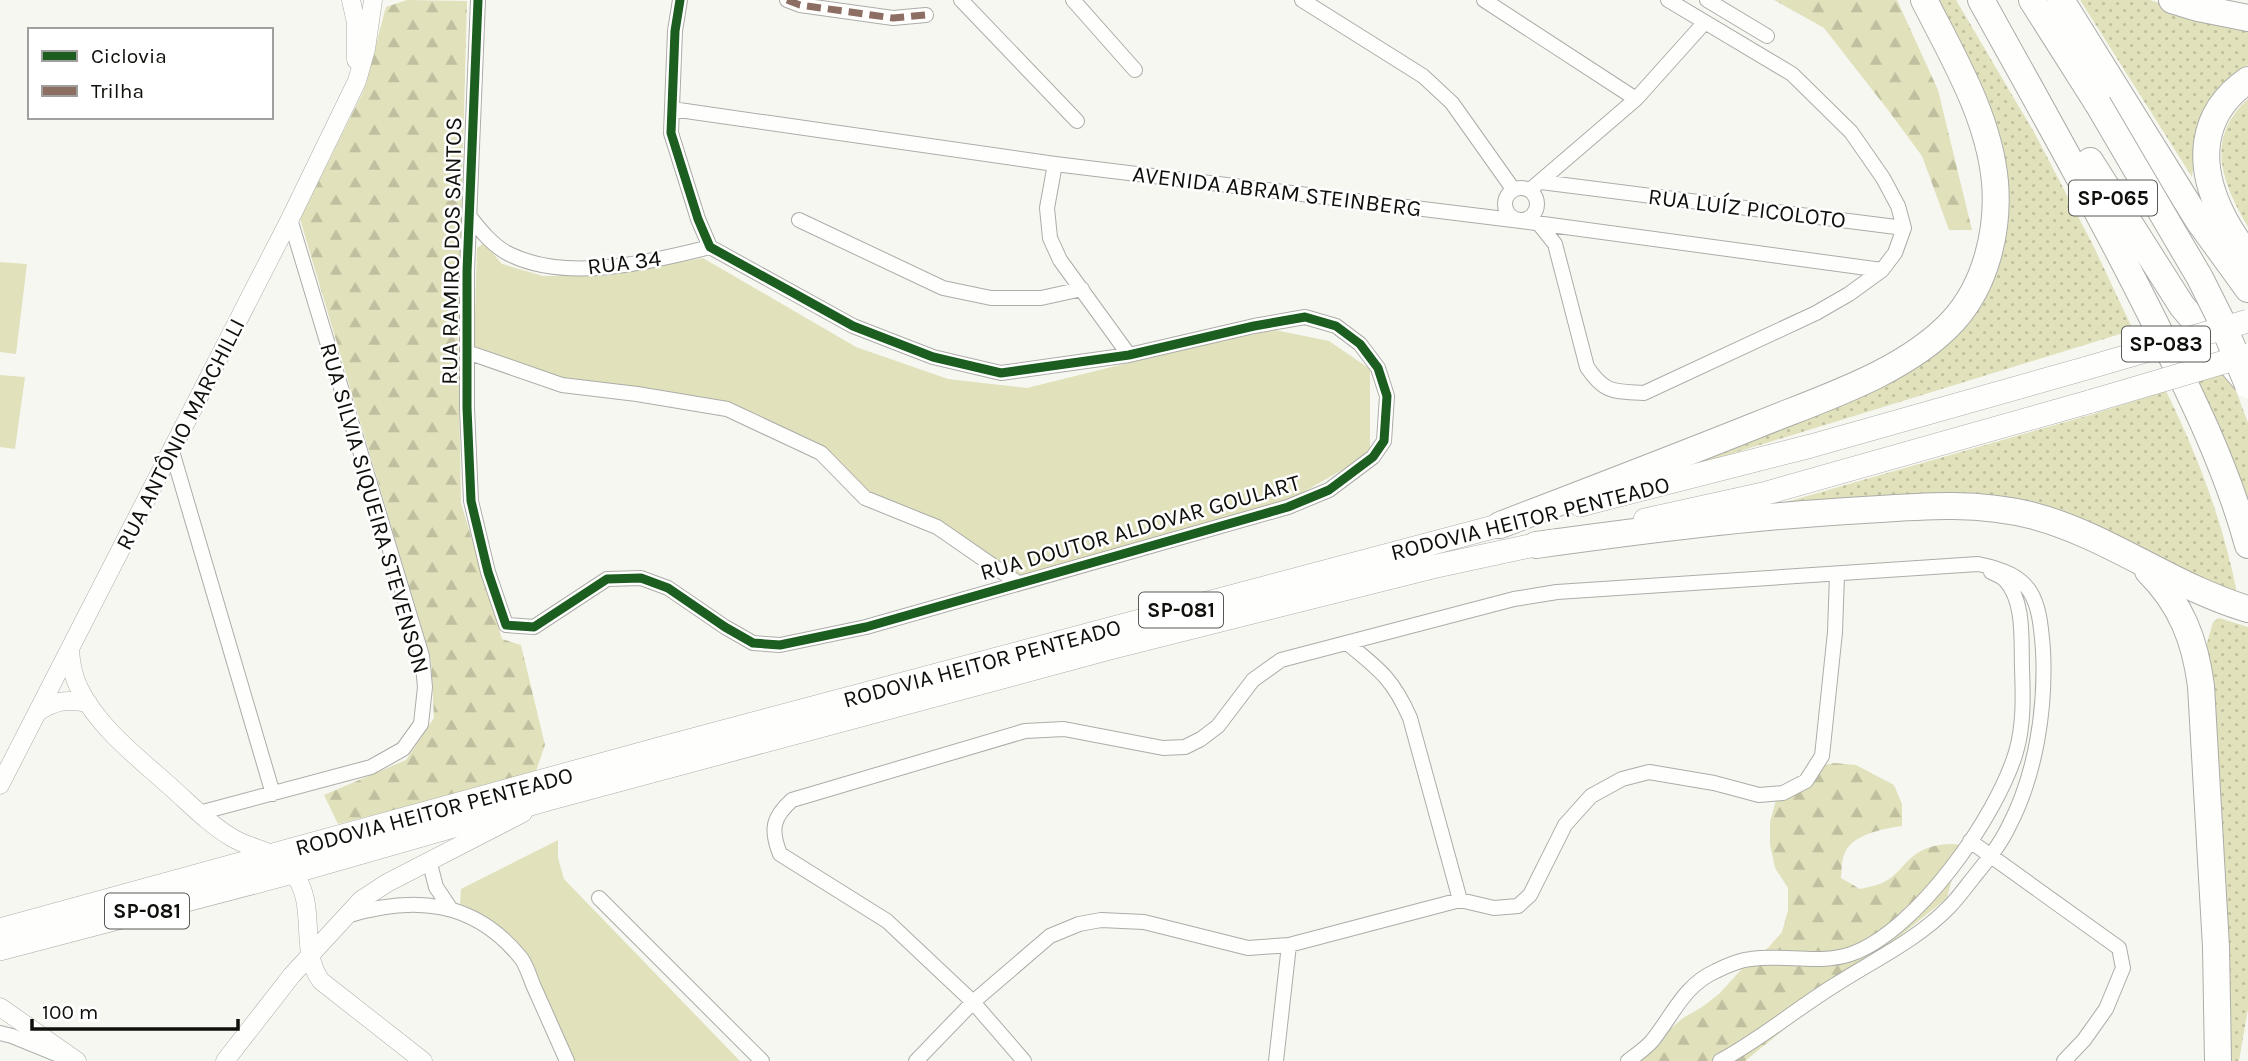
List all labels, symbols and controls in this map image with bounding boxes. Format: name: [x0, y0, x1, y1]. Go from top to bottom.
legend: [28, 28, 273, 119]
text: Ciclovia: [91, 44, 167, 68]
text: Trilha: [91, 79, 144, 103]
street label: RUA RAMIRO DOS SANTOS: [436, 117, 467, 385]
street label: AVENIDA ABRAM STEINBERG: [1131, 160, 1423, 223]
road number: SP-065: [2069, 180, 2157, 216]
street label: RUA LUÍZ PICOLOTO: [1646, 183, 1847, 234]
street label: RUA 34: [586, 245, 663, 280]
street label: RUA ANTÔNIO MARCHILLI: [110, 314, 251, 555]
road number: SP-083: [2122, 326, 2210, 362]
street label: RUA SILVIA SIQUEIRA STEVENSON: [314, 340, 435, 677]
street label: RUA DOUTOR ALDOVAR GOULART: [977, 469, 1304, 586]
street label: RODOVIA HEITOR PENTEADO: [1388, 471, 1672, 566]
road number: SP-081: [1139, 592, 1223, 628]
street label: RODOVIA HEITOR PENTEADO: [840, 613, 1124, 714]
street label: RODOVIA HEITOR PENTEADO: [292, 761, 576, 862]
road number: SP-081: [105, 894, 189, 928]
scale bar: [32, 988, 238, 1032]
text: 100 m: [42, 1000, 99, 1024]

